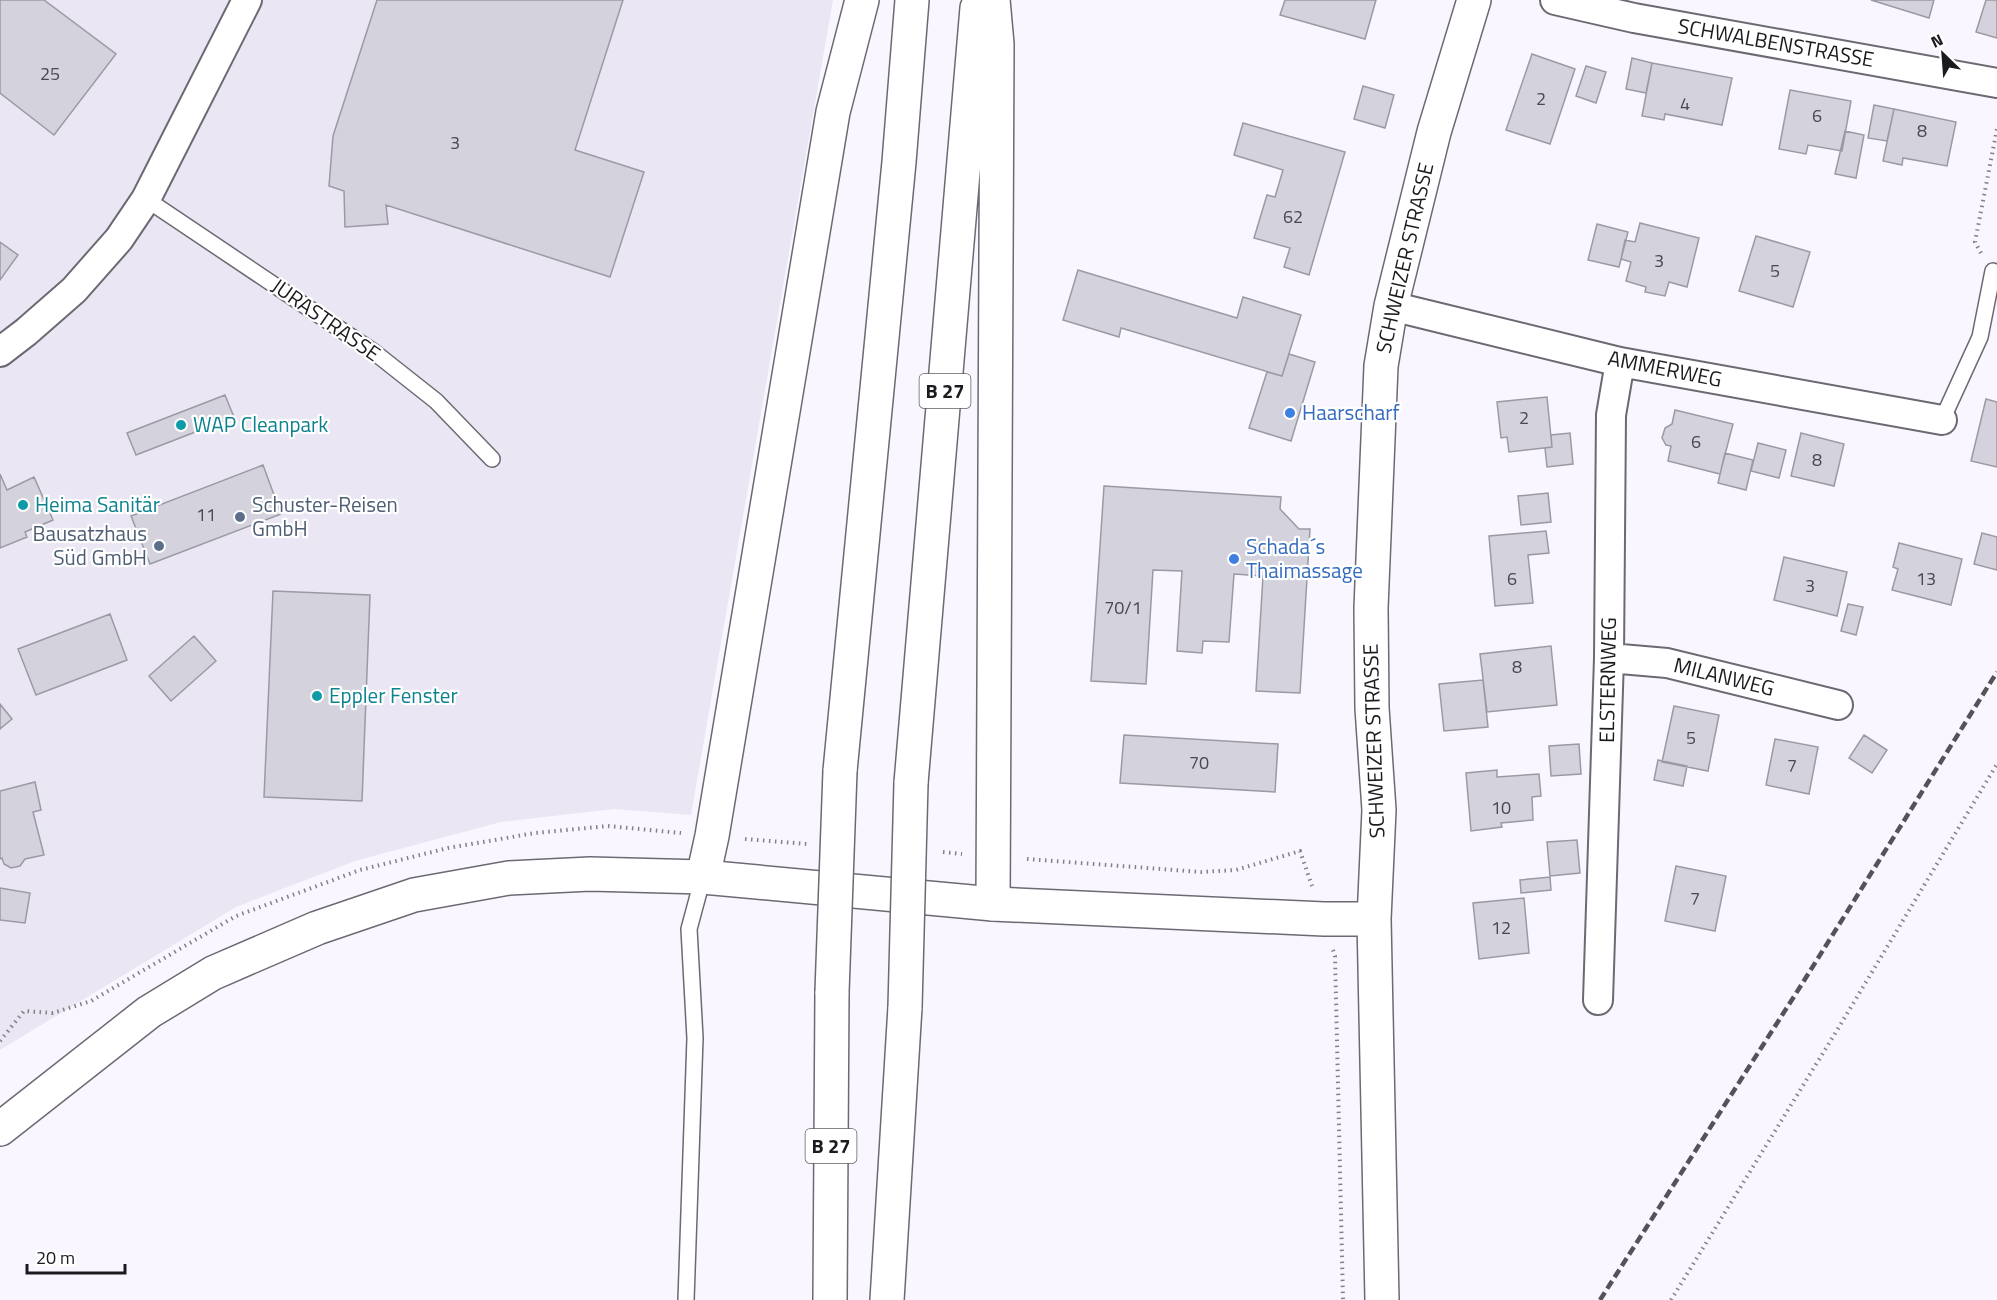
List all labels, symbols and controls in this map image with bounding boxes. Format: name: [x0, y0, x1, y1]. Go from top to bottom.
street label: SCHWALBENSTRASSE: [1676, 9, 1877, 75]
north arrow: [1913, 24, 1973, 84]
text: N: [1927, 27, 1947, 54]
house number: 25: [40, 60, 60, 87]
house number: 2: [1536, 85, 1546, 112]
house number: 4: [1680, 90, 1690, 117]
house number: 6: [1812, 102, 1822, 129]
house number: 8: [1917, 117, 1927, 144]
house number: 3: [450, 129, 460, 156]
street label: SCHWEIZER STRASSE: [1367, 159, 1442, 356]
house number: 62: [1283, 203, 1303, 230]
house number: 3: [1654, 247, 1664, 274]
house number: 5: [1770, 257, 1780, 284]
street label: JURASTRASSE: [265, 270, 388, 369]
street label: AMMERWEG: [1606, 341, 1725, 395]
road number: B 27: [920, 374, 970, 408]
place label: Haarscharf: [1302, 396, 1399, 428]
house number: 2: [1519, 404, 1529, 431]
marker: Haarscharf: [1283, 406, 1297, 420]
place label: WAP Cleanpark: [193, 408, 328, 440]
marker: WAP Cleanpark: [174, 418, 188, 432]
house number: 6: [1691, 428, 1701, 455]
house number: 8: [1812, 446, 1822, 473]
place label: Heima Sanitär: [35, 488, 160, 520]
place label: Schuster-Reisen GmbH: [252, 488, 398, 544]
marker: Heima Sanitär: [16, 498, 30, 512]
house number: 11: [196, 501, 216, 528]
marker: Schuster-Reisen GmbH: [233, 510, 247, 524]
place label: Bausatzhaus Süd GmbH: [32, 517, 147, 573]
place label: Schada´s Thaimassage: [1246, 530, 1363, 586]
marker: Bausatzhaus Süd GmbH: [152, 539, 166, 553]
marker: Schada´s Thaimassage: [1227, 552, 1241, 566]
house number: 6: [1507, 565, 1517, 592]
house number: 13: [1916, 565, 1936, 592]
house number: 3: [1805, 572, 1815, 599]
house number: 70/1: [1104, 594, 1142, 621]
street label: ELSTERNWEG: [1590, 617, 1624, 743]
street label: SCHWEIZER STRASSE: [1354, 643, 1392, 839]
street label: MILANWEG: [1671, 648, 1778, 704]
house number: 8: [1512, 653, 1522, 680]
place label: Eppler Fenster: [329, 679, 458, 711]
marker: Eppler Fenster: [310, 689, 324, 703]
house number: 5: [1686, 724, 1696, 751]
house number: 70: [1189, 749, 1209, 776]
house number: 7: [1787, 752, 1797, 779]
house number: 10: [1491, 794, 1511, 821]
house number: 7: [1690, 885, 1700, 912]
house number: 12: [1491, 914, 1511, 941]
road number: B 27: [806, 1129, 856, 1163]
scale bar: [27, 1237, 124, 1275]
text: 20 m: [36, 1244, 75, 1271]

